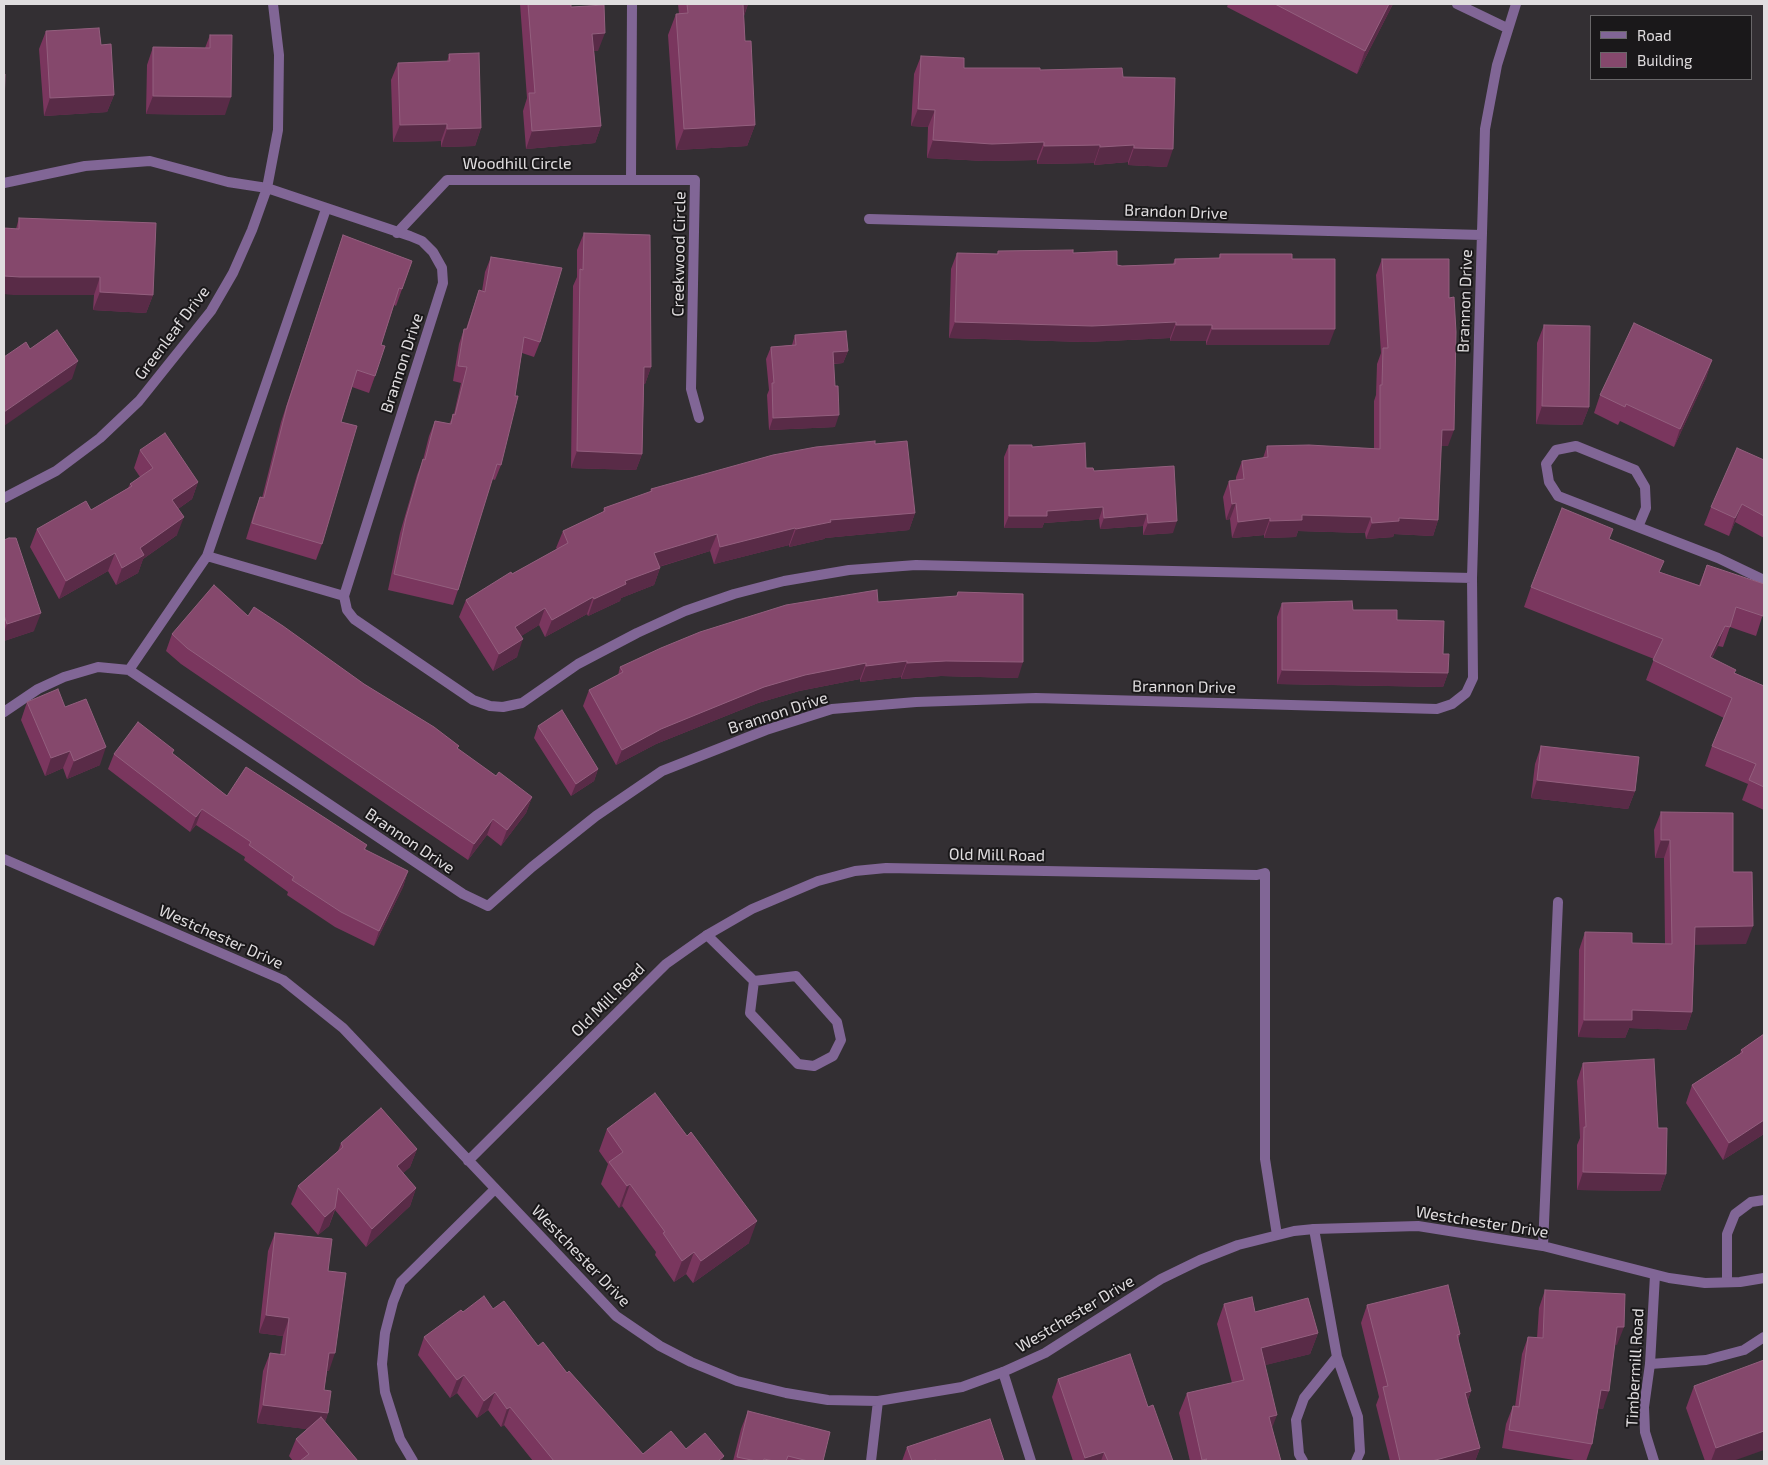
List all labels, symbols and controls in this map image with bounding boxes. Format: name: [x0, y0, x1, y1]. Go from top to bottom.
legend: [1590, 15, 1753, 80]
text: Road: [1637, 26, 1672, 44]
text: Building: [1637, 51, 1692, 69]
street label: Woodhill Circle: [462, 154, 572, 174]
street label: Creekwood Circle: [668, 191, 690, 317]
street label: Brandon Drive: [1124, 201, 1228, 223]
street label: Brannon Drive: [1454, 249, 1476, 353]
street label: Greenleaf Drive: [130, 282, 214, 384]
street label: Brannon Drive: [377, 311, 427, 415]
street label: Brannon Drive: [1132, 676, 1236, 698]
street label: Brannon Drive: [726, 688, 830, 738]
street label: Brannon Drive: [362, 804, 458, 878]
street label: Old Mill Road: [949, 845, 1045, 865]
street label: Westchester Drive: [156, 901, 286, 973]
street label: Old Mill Road: [567, 959, 649, 1041]
street label: Westchester Drive: [527, 1201, 635, 1311]
street label: Westchester Drive: [1414, 1202, 1550, 1242]
street label: Westchester Drive: [1013, 1271, 1137, 1357]
street label: Timbermill Road: [1622, 1308, 1648, 1428]

